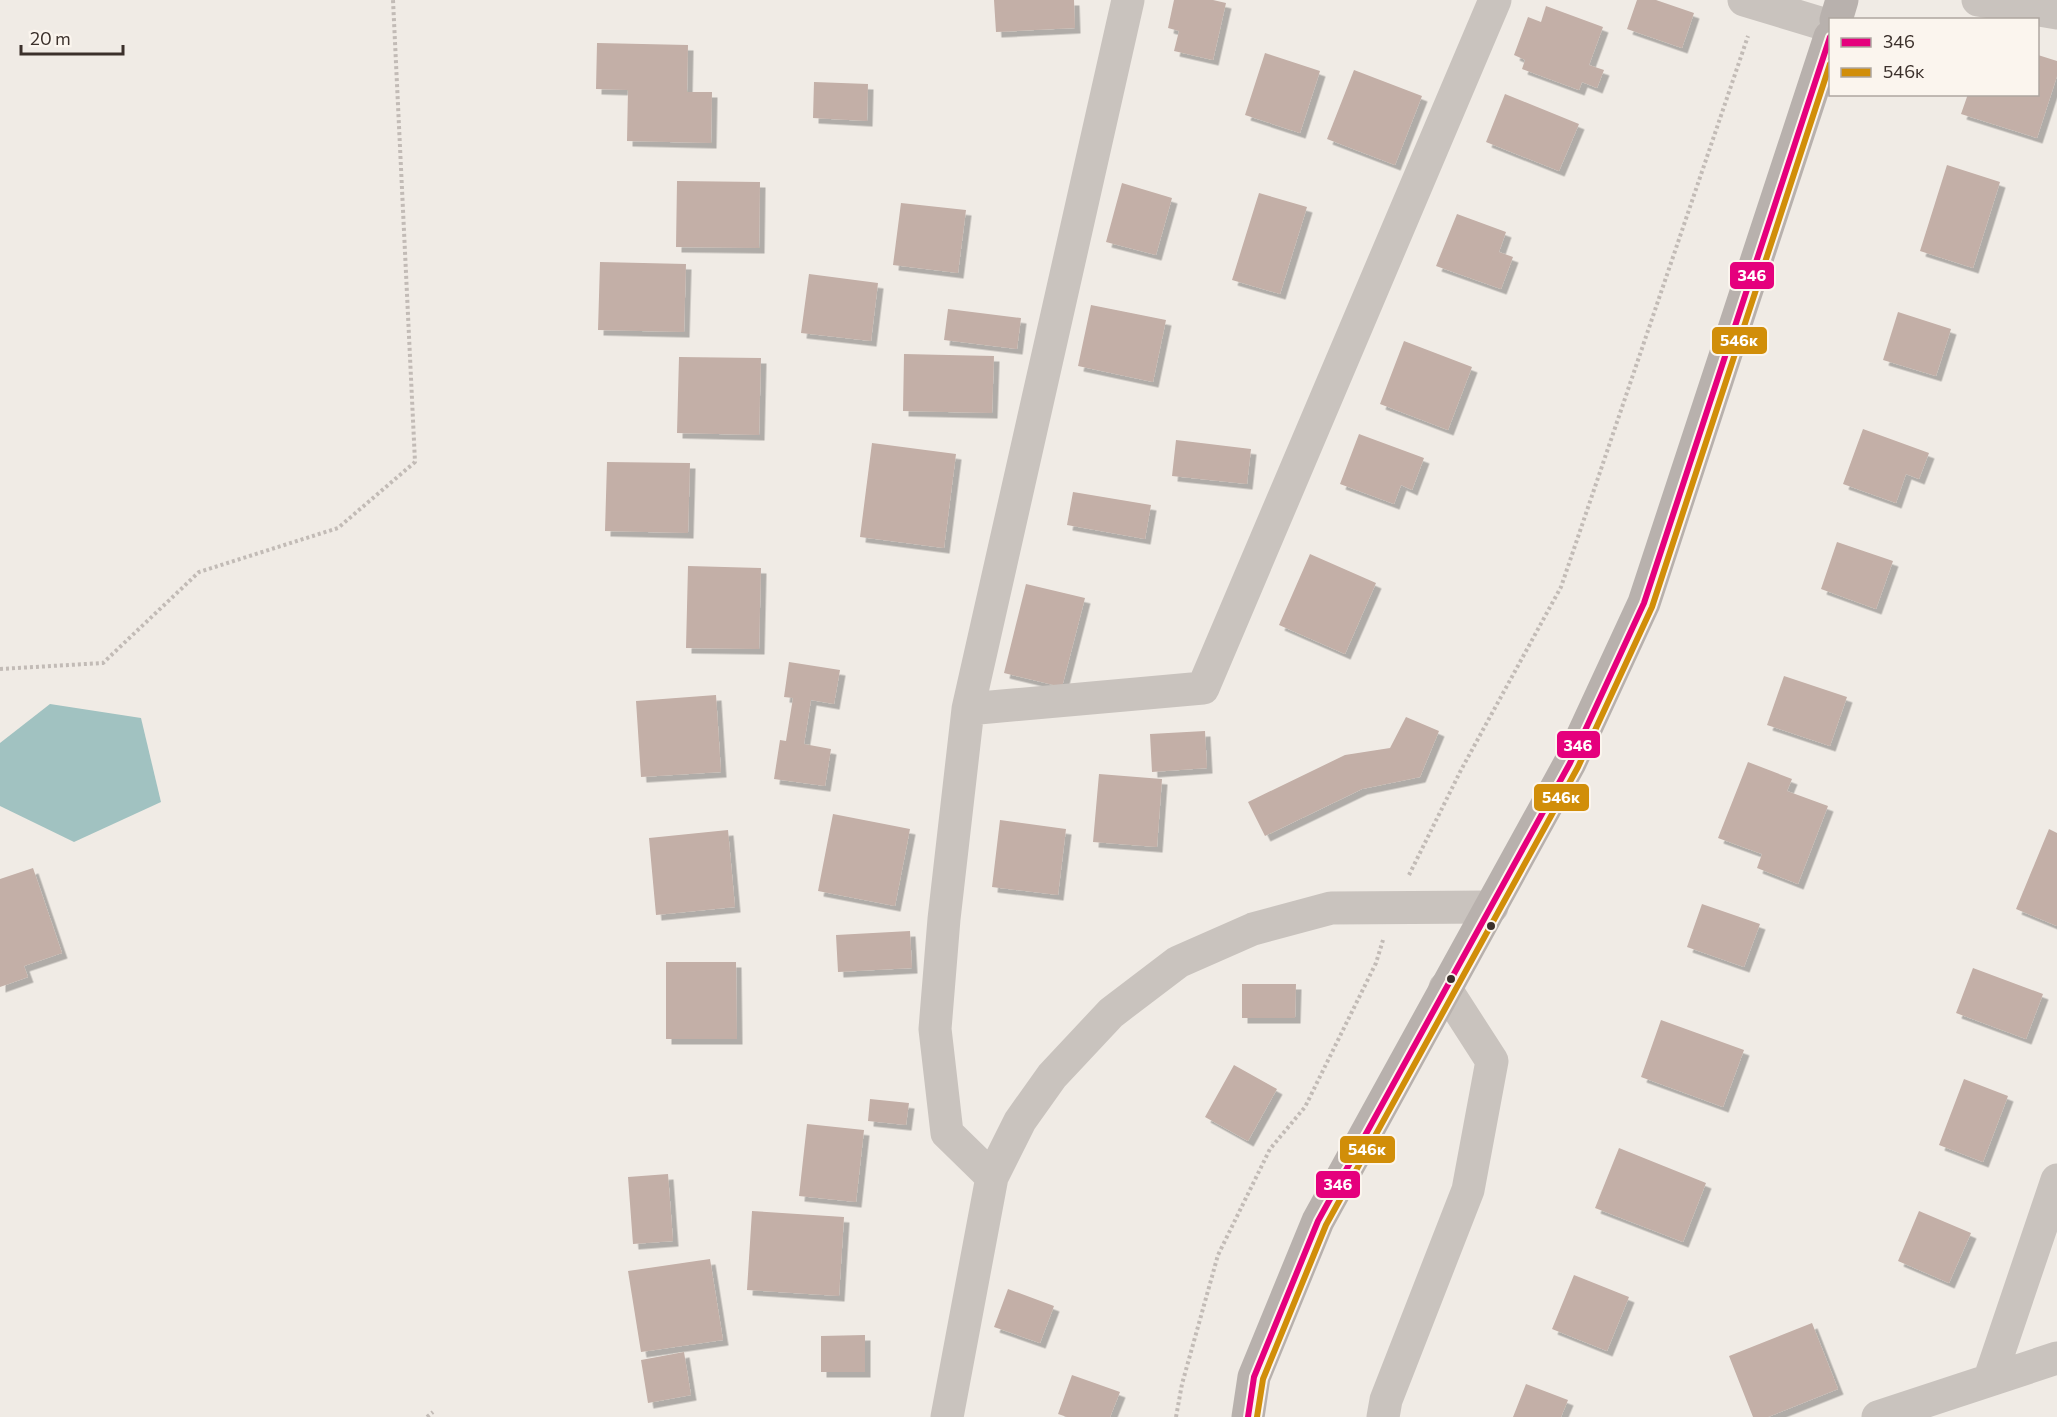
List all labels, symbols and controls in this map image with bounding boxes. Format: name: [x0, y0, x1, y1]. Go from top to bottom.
scale bar: [21, 18, 123, 56]
legend: [1829, 18, 2039, 96]
text: 20 m: [30, 27, 71, 49]
text: 346: [1883, 30, 1915, 52]
text: 546к: [1883, 60, 1925, 82]
line badge: 346: [1729, 261, 1775, 290]
text: 346: [1737, 265, 1767, 284]
line badge: 546к: [1711, 326, 1768, 355]
text: 546к: [1720, 330, 1758, 349]
line badge: 346: [1556, 730, 1601, 759]
text: 346: [1563, 735, 1593, 754]
line badge: 546к: [1533, 783, 1590, 812]
text: 546к: [1542, 787, 1580, 806]
unlabelled marker: [1485, 920, 1497, 932]
unlabelled marker: [1445, 973, 1457, 985]
line badge: 546к: [1339, 1135, 1396, 1164]
text: 546к: [1348, 1139, 1386, 1158]
line badge: 346: [1315, 1170, 1361, 1199]
text: 346: [1323, 1174, 1353, 1193]

